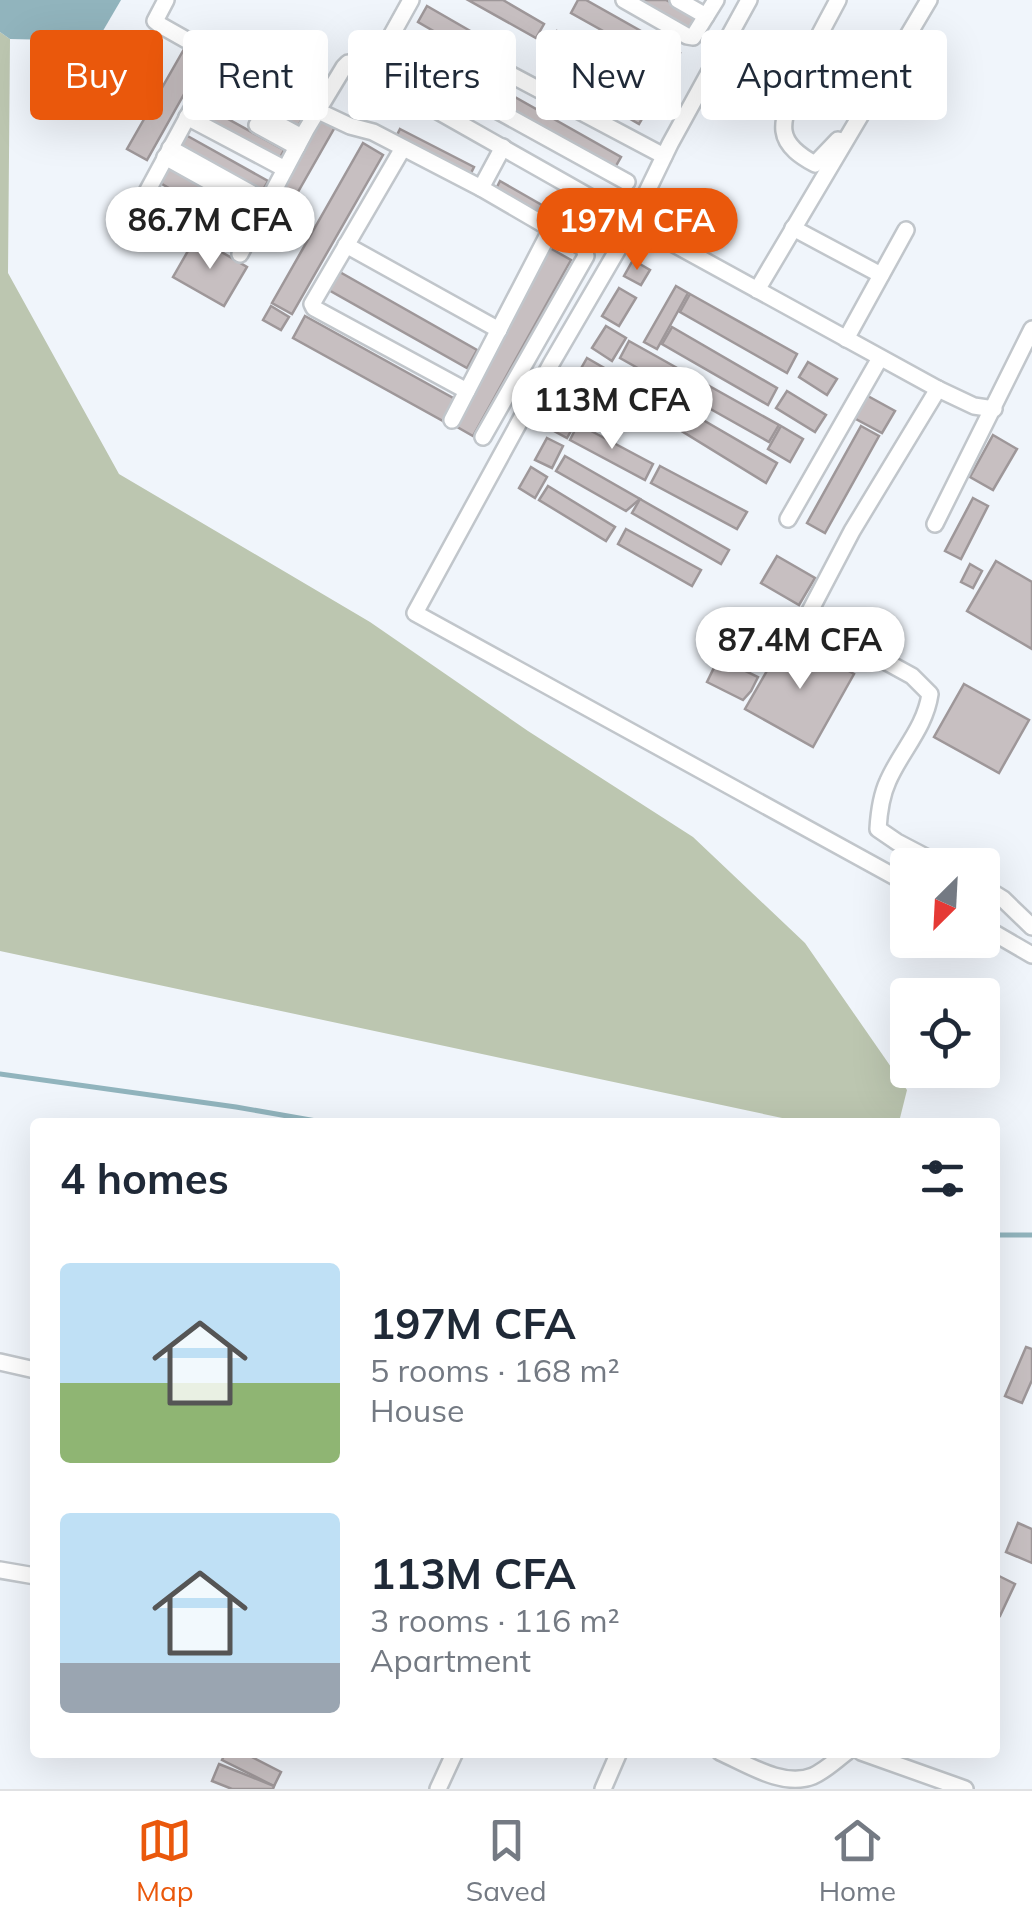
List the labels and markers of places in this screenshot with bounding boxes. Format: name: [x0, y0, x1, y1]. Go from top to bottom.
pin: 86.7M CFA: [96, 187, 324, 272]
pin: 197M CFA: [534, 188, 740, 273]
pin: 113M CFA: [509, 367, 715, 452]
pin: 87.4M CFA: [686, 607, 914, 692]

